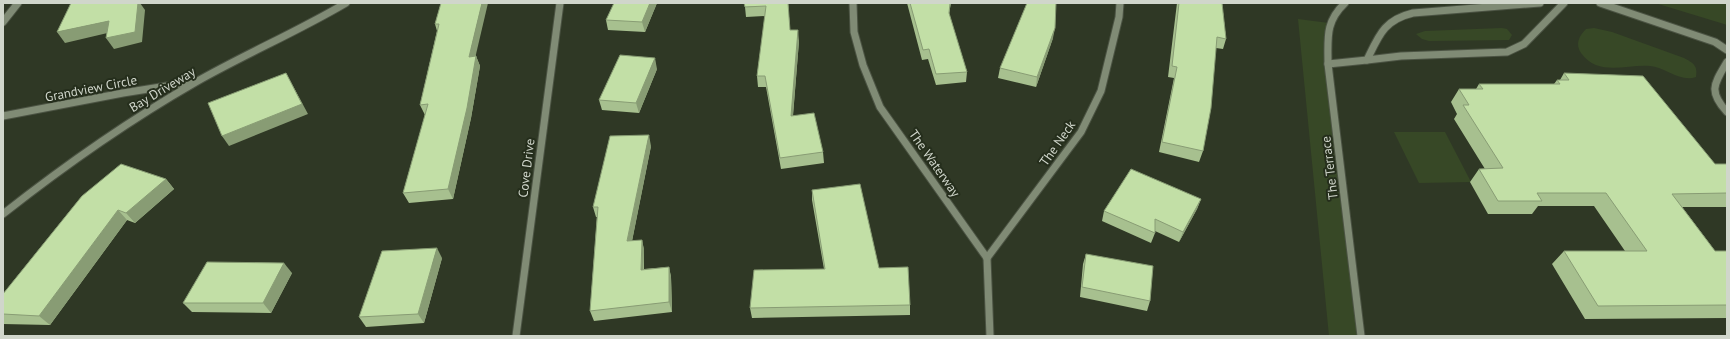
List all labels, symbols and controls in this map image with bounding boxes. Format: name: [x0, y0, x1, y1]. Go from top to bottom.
street label: Bay Driveway: [126, 63, 198, 116]
street label: Grandview Circle: [44, 71, 139, 106]
street label: The Neck: [1036, 117, 1080, 169]
street label: The Waterway: [905, 126, 964, 200]
street label: The Terrace: [1317, 135, 1342, 201]
street label: Cove Drive: [514, 138, 539, 198]

